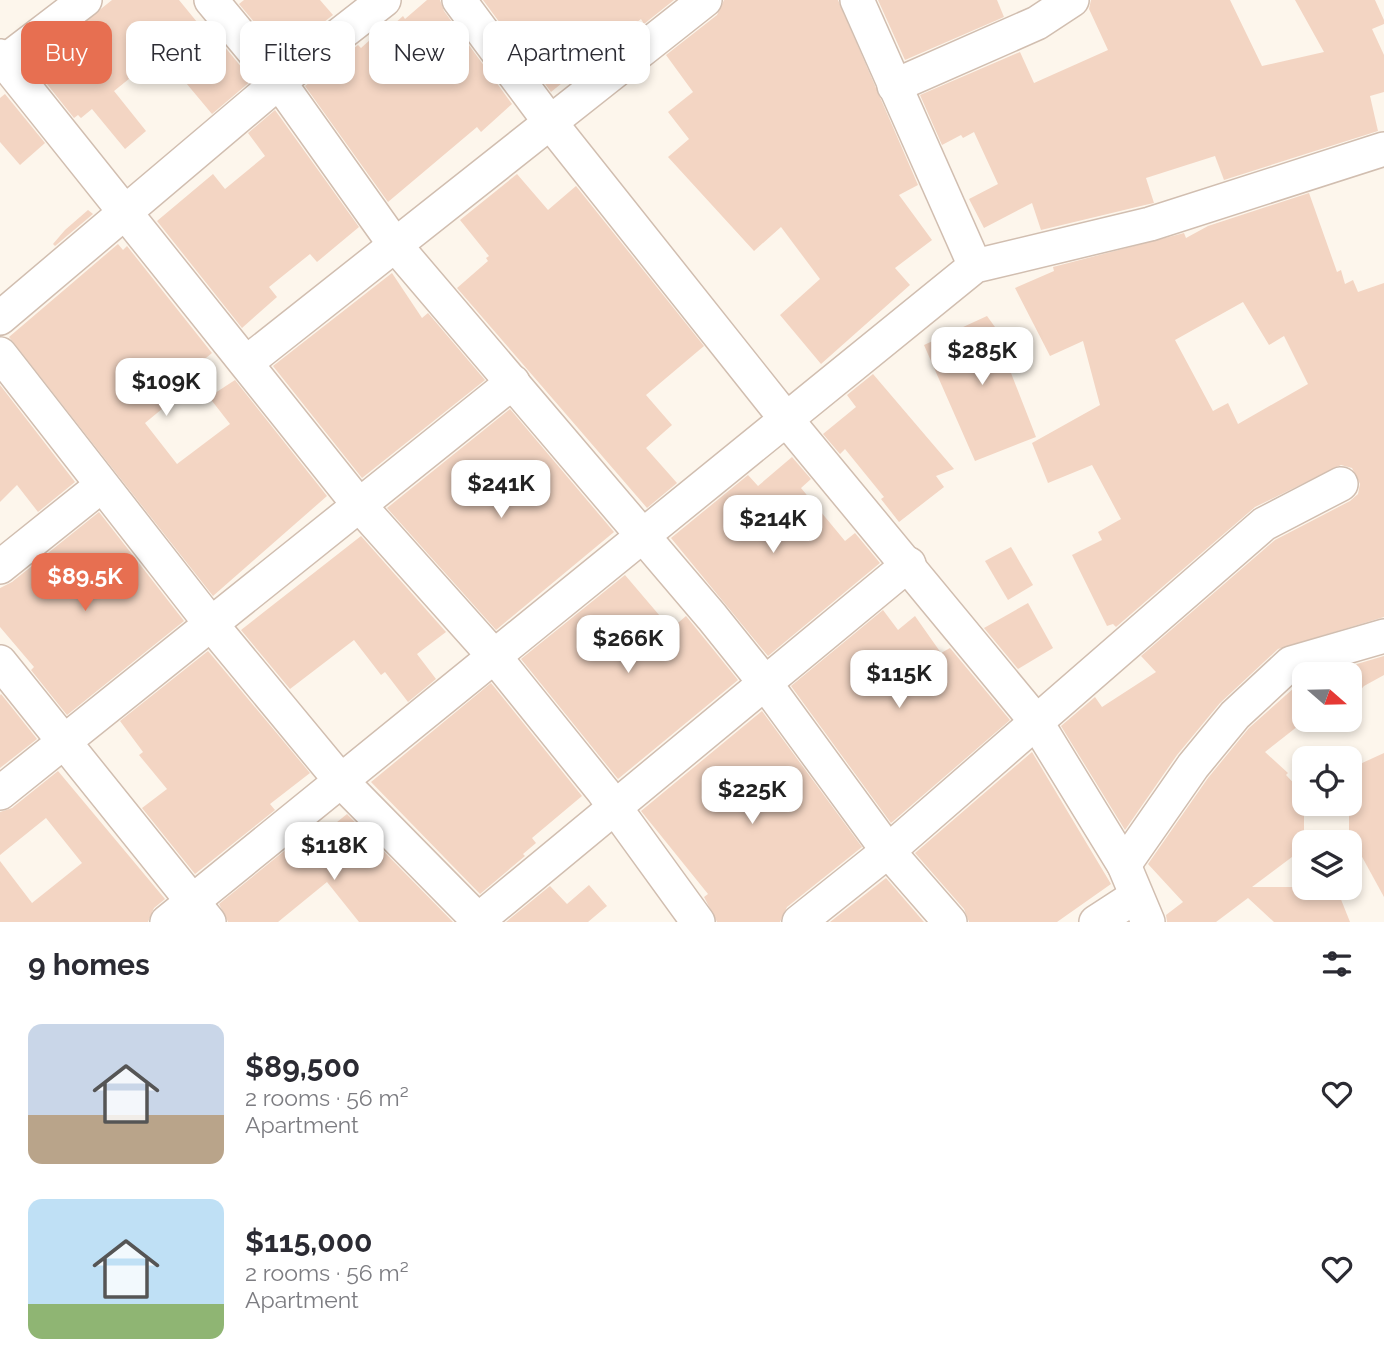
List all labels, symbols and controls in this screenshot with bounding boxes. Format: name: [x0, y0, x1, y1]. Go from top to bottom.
chip: Buy: [21, 21, 112, 84]
chip: Rent: [126, 21, 226, 84]
chip: Filters: [240, 21, 355, 84]
chip: New: [369, 21, 469, 84]
chip: Apartment: [483, 21, 650, 84]
pin: $285K: [933, 328, 1031, 387]
text: $285K: [947, 336, 1017, 363]
pin: $109K: [117, 358, 215, 418]
text: $109K: [132, 367, 201, 394]
pin: $241K: [452, 461, 550, 520]
text: $241K: [467, 469, 535, 496]
pin: $214K: [724, 496, 822, 555]
text: $214K: [739, 504, 807, 531]
pin: $89.5K: [28, 554, 142, 613]
text: $89.5K: [47, 562, 123, 589]
pin: $266K: [579, 616, 677, 675]
text: $266K: [593, 624, 663, 651]
pin: $115K: [850, 650, 948, 710]
text: $115K: [866, 659, 932, 686]
north arrow: [1292, 662, 1362, 732]
map controls: [1292, 662, 1362, 900]
button: locate: [1292, 746, 1362, 816]
pin: $225K: [703, 766, 801, 826]
text: $225K: [718, 775, 786, 802]
pin: $118K: [285, 822, 383, 882]
button: layers: [1292, 830, 1362, 900]
text: $118K: [301, 831, 367, 858]
icon: filters: [1318, 945, 1356, 983]
text: 9 homes: [28, 947, 150, 982]
text: $89,500: [245, 1049, 360, 1084]
icon: home: [84, 1052, 168, 1136]
icon: heart: [1318, 1075, 1356, 1113]
text: 2 rooms · 56 m²: [245, 1084, 409, 1111]
text: Apartment: [245, 1111, 359, 1138]
text: $115,000: [245, 1224, 373, 1259]
icon: home: [84, 1227, 168, 1311]
icon: heart: [1318, 1250, 1356, 1288]
text: 2 rooms · 56 m²: [245, 1259, 409, 1286]
text: Apartment: [245, 1286, 359, 1313]

